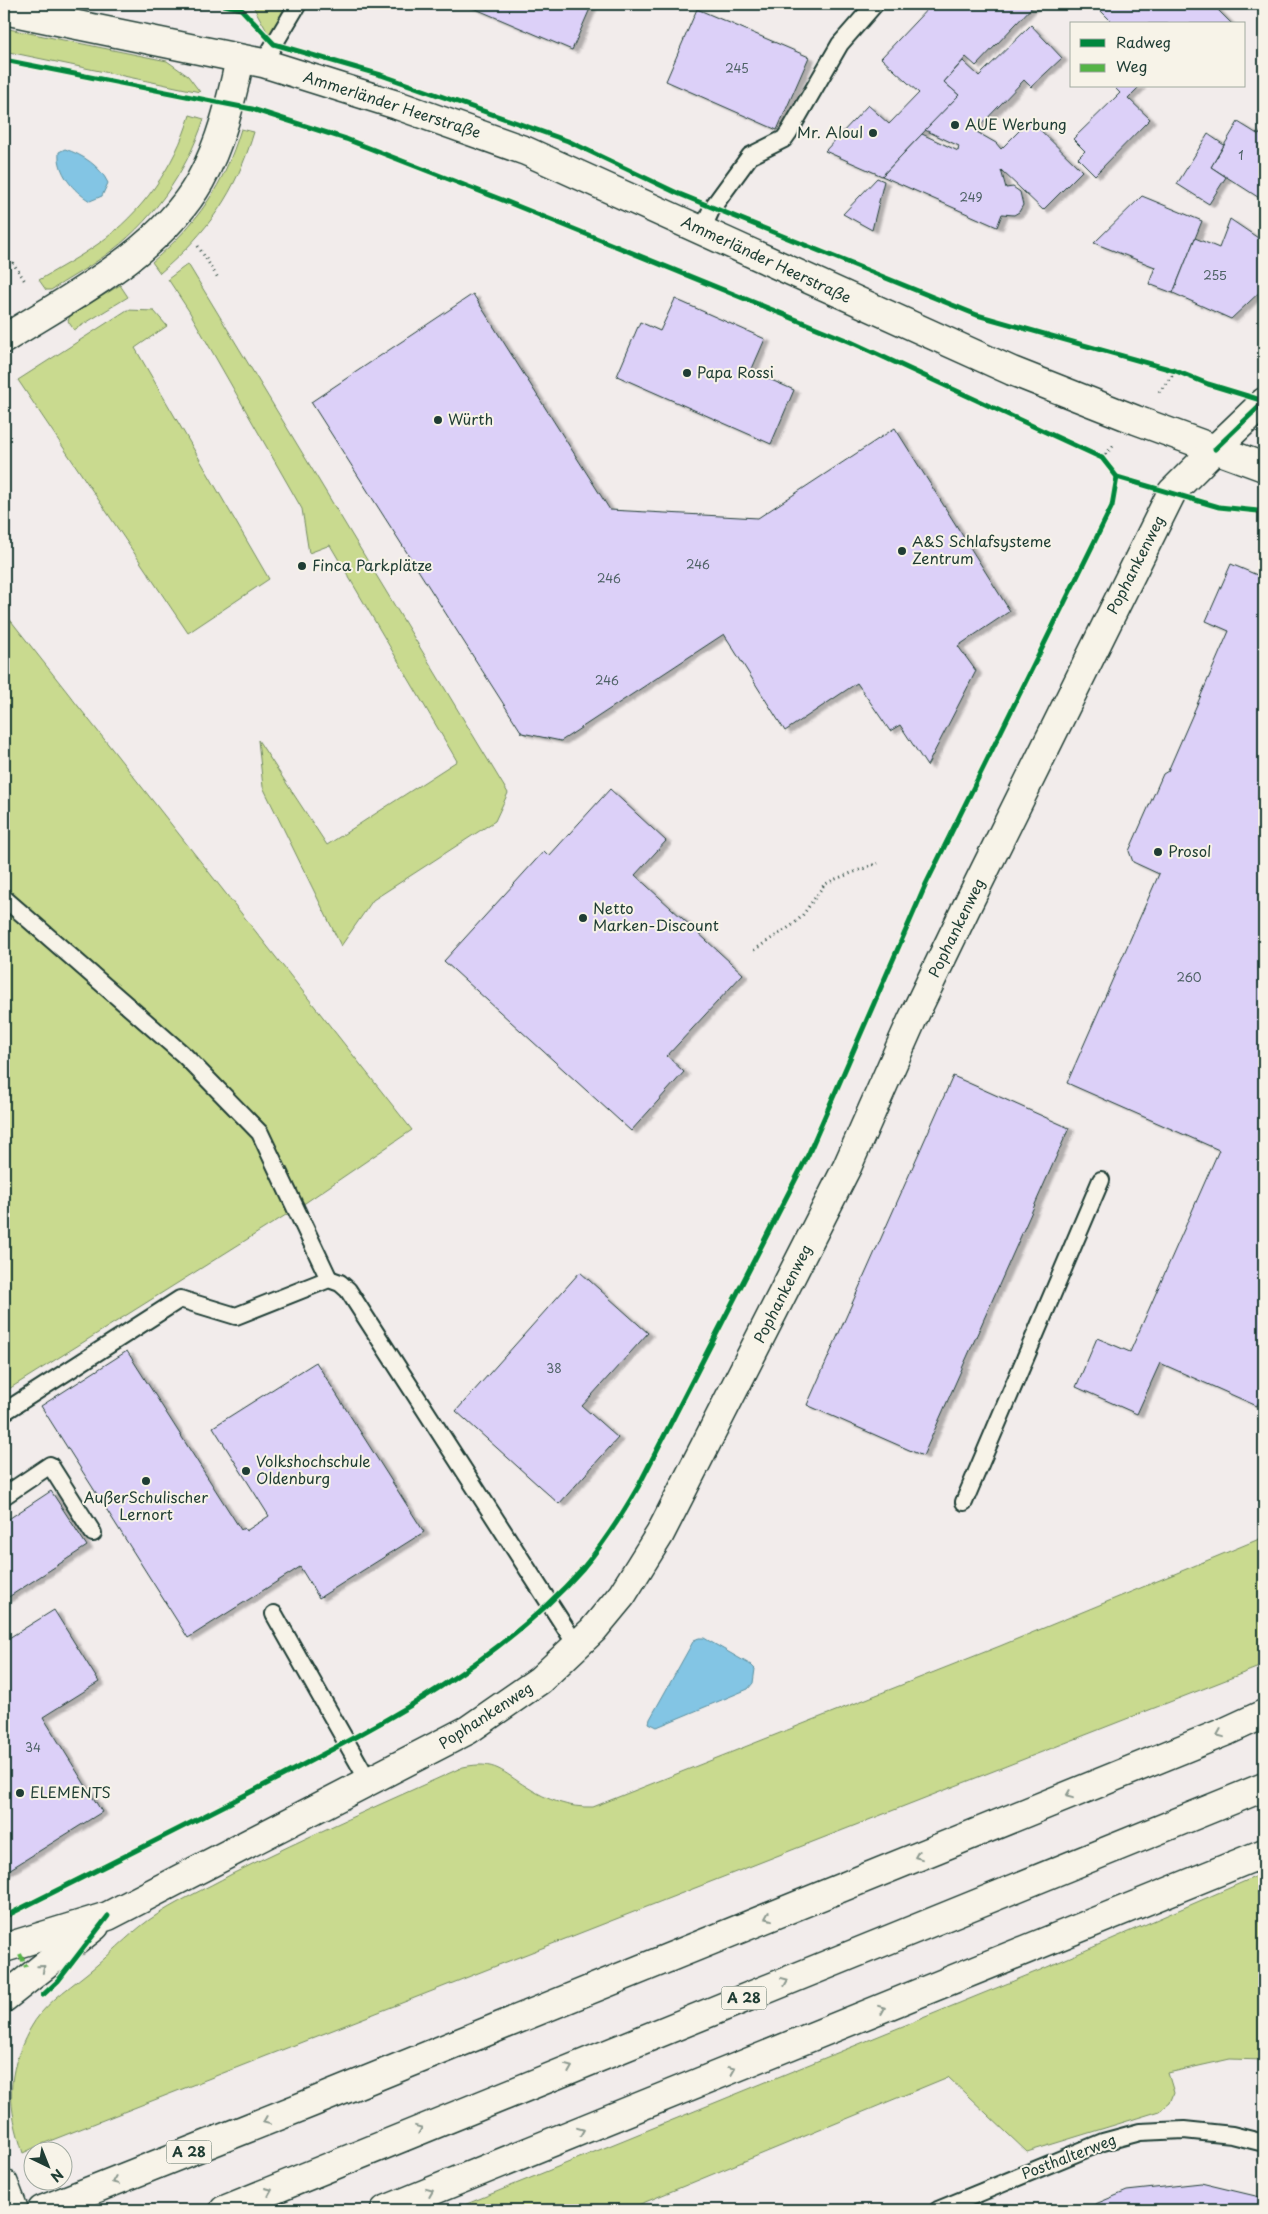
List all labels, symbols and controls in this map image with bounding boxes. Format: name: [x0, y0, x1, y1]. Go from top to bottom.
legend: [1070, 22, 1246, 88]
text: Radweg: [1116, 30, 1171, 53]
text: Weg: [1116, 54, 1147, 77]
house number: 245: [725, 59, 749, 77]
street label: Ammerländer Heerstraße: [301, 64, 484, 143]
place label: AUE Werbung: [965, 112, 1067, 135]
marker: AUE Werbung: [949, 119, 961, 131]
place label: Mr. Aloul: [797, 120, 863, 143]
marker: Mr. Aloul: [867, 127, 879, 139]
house number: 1: [1238, 146, 1244, 164]
house number: 249: [960, 188, 982, 206]
street label: Ammerländer Heerstraße: [678, 209, 855, 308]
house number: 255: [1203, 266, 1227, 284]
place label: Papa Rossi: [697, 360, 774, 383]
marker: Papa Rossi: [681, 367, 693, 379]
place label: Würth: [448, 407, 493, 430]
marker: Würth: [432, 414, 444, 426]
street label: Pophankenweg: [1100, 511, 1169, 618]
place label: A&S Schlafsysteme Zentrum: [912, 529, 1052, 569]
marker: A&S Schlafsysteme Zentrum: [896, 545, 908, 557]
place label: Finca Parkplätze: [312, 553, 432, 576]
house number: 246: [686, 555, 710, 573]
marker: Finca Parkplätze: [296, 560, 308, 572]
house number: 246: [597, 569, 621, 587]
house number: 246: [595, 671, 619, 689]
place label: Prosol: [1168, 839, 1211, 862]
marker: Prosol: [1152, 846, 1164, 858]
street label: Pophankenweg: [922, 874, 990, 981]
place label: Netto Marken-Discount: [593, 896, 719, 936]
marker: Netto Marken-Discount: [577, 912, 589, 924]
house number: 260: [1176, 968, 1202, 986]
street label: Pophankenweg: [747, 1240, 816, 1347]
house number: 38: [546, 1359, 562, 1377]
place label: Volkshochschule Oldenburg: [256, 1449, 370, 1489]
marker: Volkshochschule Oldenburg: [240, 1465, 252, 1477]
marker: AußerSchulischer Lernort: [140, 1475, 152, 1487]
place label: AußerSchulischer Lernort: [84, 1485, 208, 1525]
street label: Pophankenweg: [434, 1676, 537, 1754]
one-way arrow: [1216, 1728, 1225, 1738]
house number: 34: [25, 1738, 41, 1756]
place label: ELEMENTS: [30, 1780, 111, 1803]
marker: ELEMENTS: [14, 1787, 26, 1799]
one-way arrow: [1065, 1789, 1074, 1799]
one-way arrow: [915, 1850, 923, 1860]
one-way arrow: [764, 1910, 773, 1921]
one-way arrow: [37, 1965, 46, 1974]
one-way arrow: [780, 1977, 789, 1987]
road number: A 28: [722, 1986, 766, 2010]
one-way arrow: [877, 2005, 886, 2015]
one-way arrow: [564, 2064, 573, 2075]
one-way arrow: [727, 2066, 736, 2077]
one-way arrow: [262, 2115, 271, 2125]
one-way arrow: [414, 2125, 423, 2136]
one-way arrow: [576, 2127, 585, 2137]
street label: Posthalterweg: [1018, 2127, 1119, 2184]
road number: A 28: [166, 2140, 212, 2164]
north arrow: [22, 2142, 72, 2192]
text: N: [46, 2164, 68, 2187]
one-way arrow: [111, 2175, 120, 2185]
one-way arrow: [264, 2187, 272, 2197]
one-way arrow: [425, 2188, 434, 2198]

